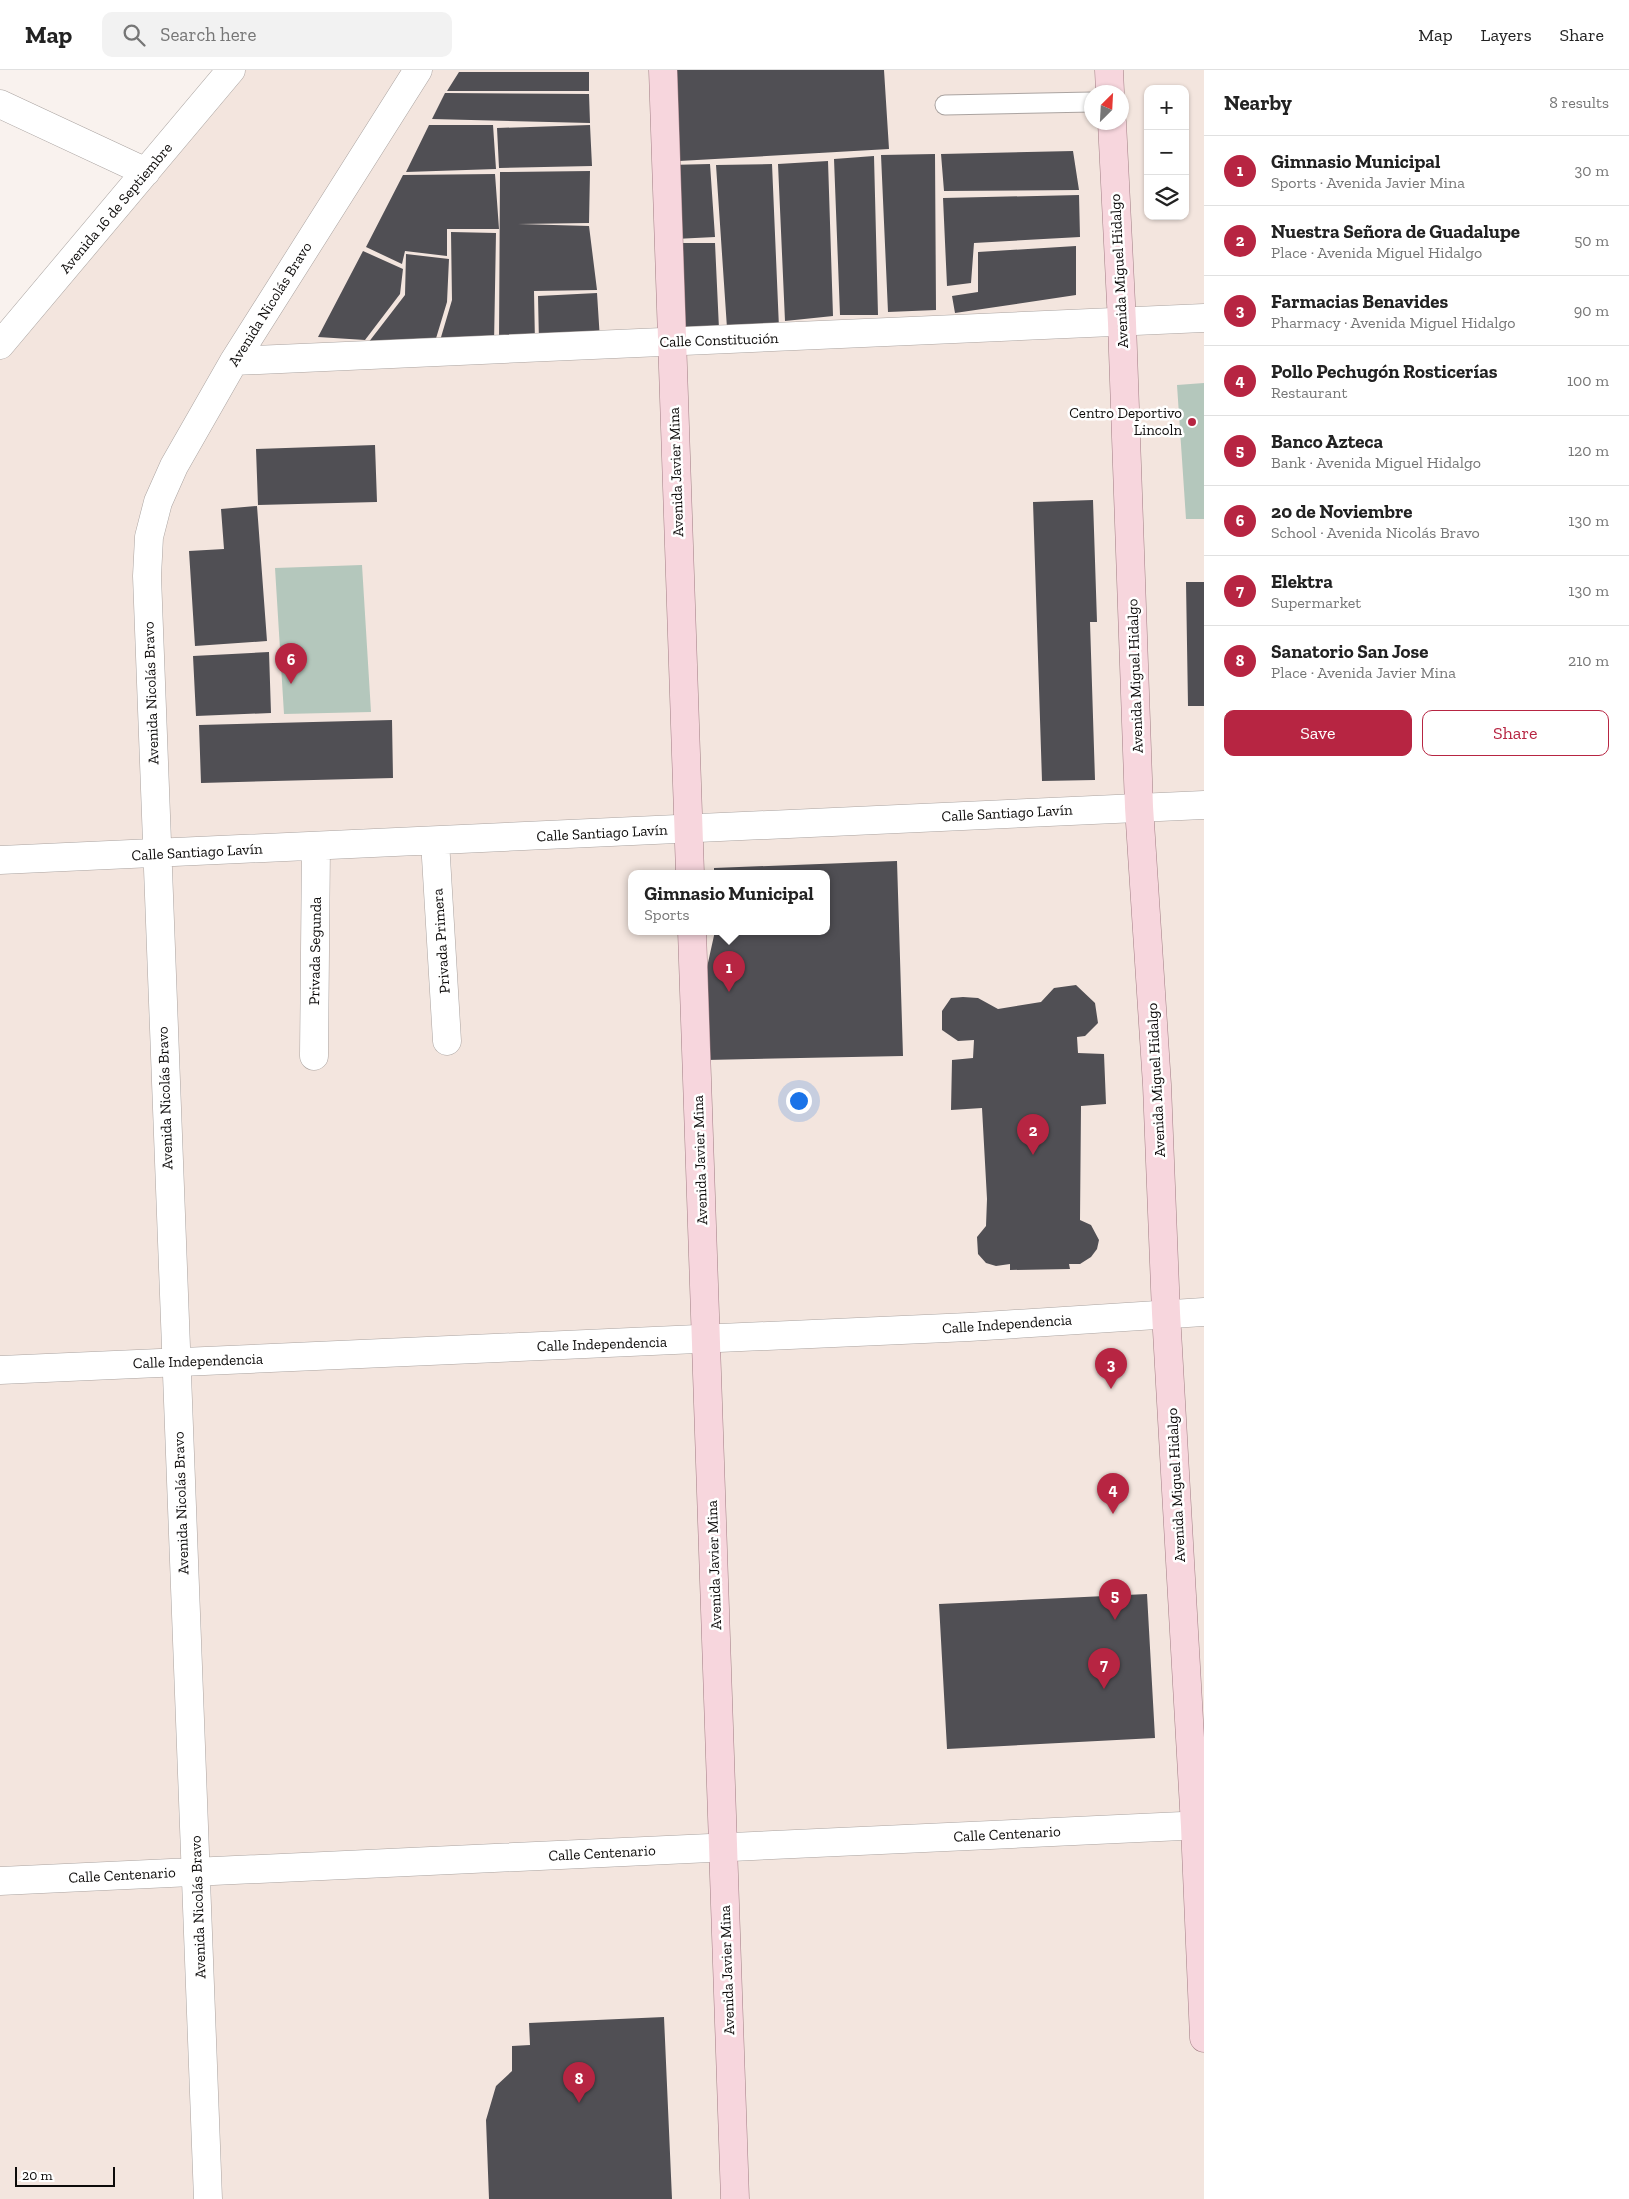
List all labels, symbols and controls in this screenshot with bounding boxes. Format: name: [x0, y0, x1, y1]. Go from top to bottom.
search box: [102, 12, 452, 57]
text: Map: [25, 20, 72, 49]
icon: search: [120, 21, 148, 49]
text: Search here: [160, 23, 257, 46]
text: Map: [1418, 24, 1453, 46]
text: Layers: [1481, 24, 1532, 46]
text: Share: [1560, 24, 1604, 46]
north arrow: [1084, 85, 1129, 130]
map controls: [1144, 85, 1189, 220]
button: +: [1144, 85, 1189, 130]
text: Nearby: [1224, 90, 1292, 115]
text: 8 results: [1549, 93, 1609, 112]
button: −: [1144, 130, 1189, 175]
street label: Avenida 16 de Septiembre: [56, 139, 176, 277]
text: Gimnasio Municipal: [1271, 150, 1440, 173]
text: 1: [1237, 161, 1243, 180]
text: 30 m: [1575, 161, 1609, 180]
text: Sports · Avenida Javier Mina: [1271, 173, 1465, 192]
button: layers: [1144, 175, 1189, 220]
street label: Avenida Miguel Hidalgo: [1106, 193, 1132, 349]
text: Nuestra Señora de Guadalupe: [1271, 220, 1520, 243]
text: 2: [1236, 231, 1244, 250]
text: 50 m: [1574, 231, 1609, 250]
street label: Avenida Nicolás Bravo: [224, 238, 316, 370]
text: Place · Avenida Miguel Hidalgo: [1271, 243, 1482, 262]
text: Farmacias Benavides: [1271, 290, 1448, 313]
text: 3: [1236, 301, 1244, 320]
text: 90 m: [1574, 301, 1609, 320]
text: Pharmacy · Avenida Miguel Hidalgo: [1271, 313, 1515, 332]
street label: Calle Constitución: [659, 329, 779, 351]
text: Pollo Pechugón Rosticerías: [1271, 360, 1498, 383]
text: 4: [1235, 371, 1245, 390]
text: 100 m: [1567, 371, 1609, 390]
text: Restaurant: [1271, 383, 1347, 402]
place label: Centro Deportivo Lincoln: [1069, 404, 1182, 439]
street label: Avenida Javier Mina: [665, 407, 687, 537]
marker: Centro Deportivo Lincoln: [1186, 416, 1198, 428]
text: Banco Azteca: [1271, 430, 1383, 453]
text: 5: [1236, 441, 1244, 460]
text: 120 m: [1568, 441, 1609, 460]
text: Bank · Avenida Miguel Hidalgo: [1271, 453, 1481, 472]
text: 20 de Noviembre: [1271, 500, 1412, 523]
text: 6: [1236, 511, 1244, 530]
text: 130 m: [1568, 511, 1609, 530]
text: School · Avenida Nicolás Bravo: [1271, 523, 1480, 542]
text: Elektra: [1271, 570, 1333, 593]
text: 7: [1236, 581, 1244, 600]
text: 130 m: [1568, 581, 1609, 600]
text: Supermarket: [1271, 593, 1361, 612]
street label: Avenida Miguel Hidalgo: [1123, 598, 1147, 754]
street label: Avenida Nicolás Bravo: [139, 621, 162, 765]
text: Sanatorio San Jose: [1271, 640, 1428, 663]
pin: 6: [275, 643, 307, 684]
text: 8: [1236, 651, 1244, 670]
text: 210 m: [1568, 651, 1609, 670]
text: Place · Avenida Javier Mina: [1271, 663, 1456, 682]
button: Save: [1224, 710, 1412, 756]
button: Share: [1422, 710, 1609, 756]
street label: Calle Santiago Lavín: [941, 801, 1073, 825]
street label: Calle Santiago Lavín: [536, 821, 668, 845]
street label: Calle Santiago Lavín: [131, 840, 263, 864]
popup: [628, 870, 830, 935]
text: Gimnasio Municipal: [644, 882, 814, 905]
street label: Privada Primera: [428, 888, 454, 994]
street label: Privada Segunda: [305, 897, 325, 1005]
text: Sports: [644, 905, 690, 924]
pin: 1: [713, 951, 745, 992]
street label: Avenida Miguel Hidalgo: [1143, 1002, 1169, 1158]
street label: Avenida Nicolás Bravo: [153, 1026, 176, 1170]
your location: [786, 1088, 812, 1114]
street label: Avenida Javier Mina: [689, 1095, 711, 1225]
pin: 2: [1017, 1114, 1049, 1155]
street label: Calle Independencia: [941, 1310, 1073, 1338]
street label: Calle Independencia: [537, 1333, 667, 1355]
pin: 3: [1095, 1348, 1127, 1389]
street label: Calle Independencia: [133, 1350, 263, 1372]
street label: Avenida Miguel Hidalgo: [1163, 1407, 1189, 1563]
street label: Avenida Nicolás Bravo: [169, 1431, 192, 1575]
pin: 4: [1097, 1473, 1129, 1514]
street label: Avenida Javier Mina: [703, 1500, 725, 1630]
pin: 5: [1099, 1579, 1131, 1620]
pin: 7: [1088, 1648, 1120, 1689]
street label: Calle Centenario: [953, 1822, 1061, 1846]
street label: Avenida Nicolás Bravo: [186, 1835, 209, 1979]
street label: Calle Centenario: [548, 1841, 656, 1865]
street label: Calle Centenario: [68, 1863, 176, 1887]
street label: Avenida Javier Mina: [716, 1905, 738, 2035]
pin: 8: [563, 2062, 595, 2103]
scale bar: [15, 2164, 115, 2187]
text: 20 m: [22, 2167, 53, 2184]

